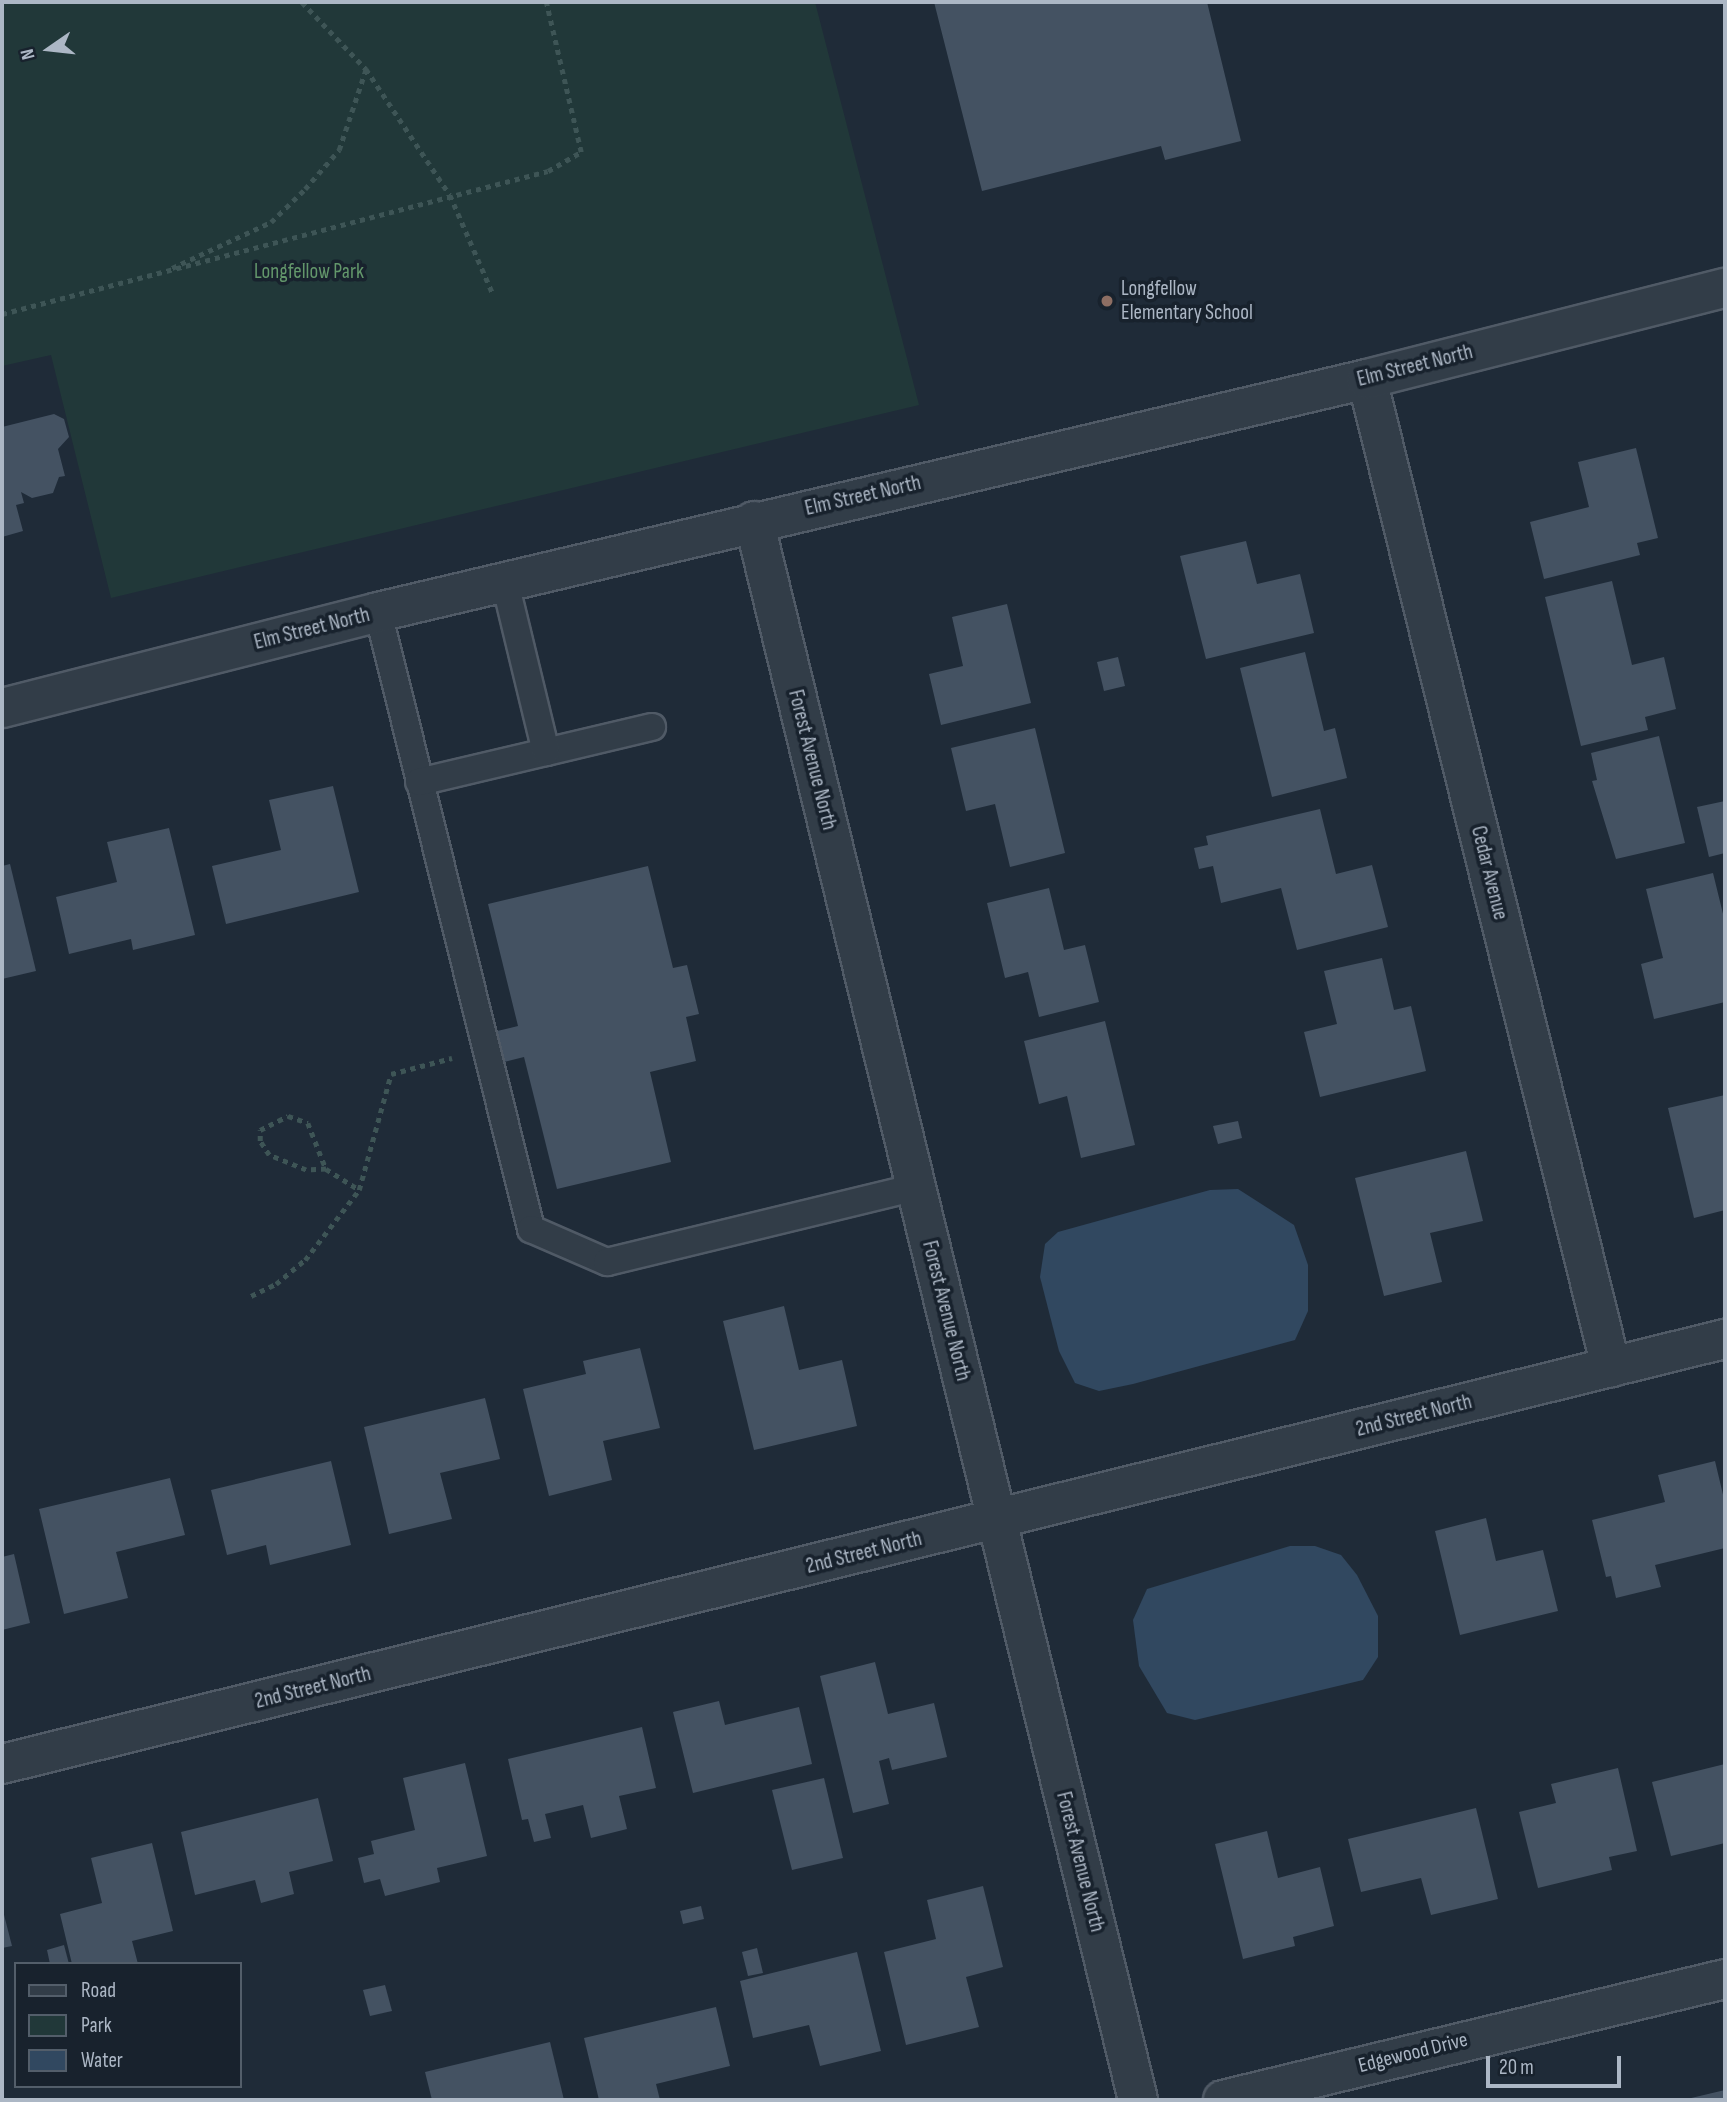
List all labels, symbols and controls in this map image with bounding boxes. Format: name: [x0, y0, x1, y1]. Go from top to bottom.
north arrow: [14, 14, 84, 84]
text: N: [16, 46, 41, 62]
park label: Longfellow Park: [254, 259, 364, 285]
place label: Longfellow Elementary School: [1121, 276, 1253, 326]
marker: Longfellow Elementary School: [1099, 293, 1115, 309]
street label: Elm Street North: [1355, 339, 1475, 393]
street label: Elm Street North: [803, 470, 923, 522]
street label: Elm Street North: [252, 602, 372, 656]
street label: Forest Avenue North: [782, 687, 842, 833]
street label: Cedar Avenue: [1465, 823, 1513, 923]
street label: Forest Avenue North: [916, 1238, 976, 1384]
street label: 2nd Street North: [1353, 1389, 1475, 1443]
street label: 2nd Street North: [803, 1526, 925, 1580]
street label: 2nd Street North: [252, 1661, 374, 1715]
street label: Forest Avenue North: [1050, 1789, 1110, 1935]
legend: [14, 1962, 242, 2088]
text: Road: [81, 1978, 116, 2003]
text: Park: [81, 2013, 112, 2038]
street label: Edgewood Drive: [1356, 2027, 1470, 2079]
scale bar: [1489, 2042, 1624, 2086]
text: Water: [81, 2048, 123, 2073]
text: 20 m: [1499, 2055, 1534, 2080]

